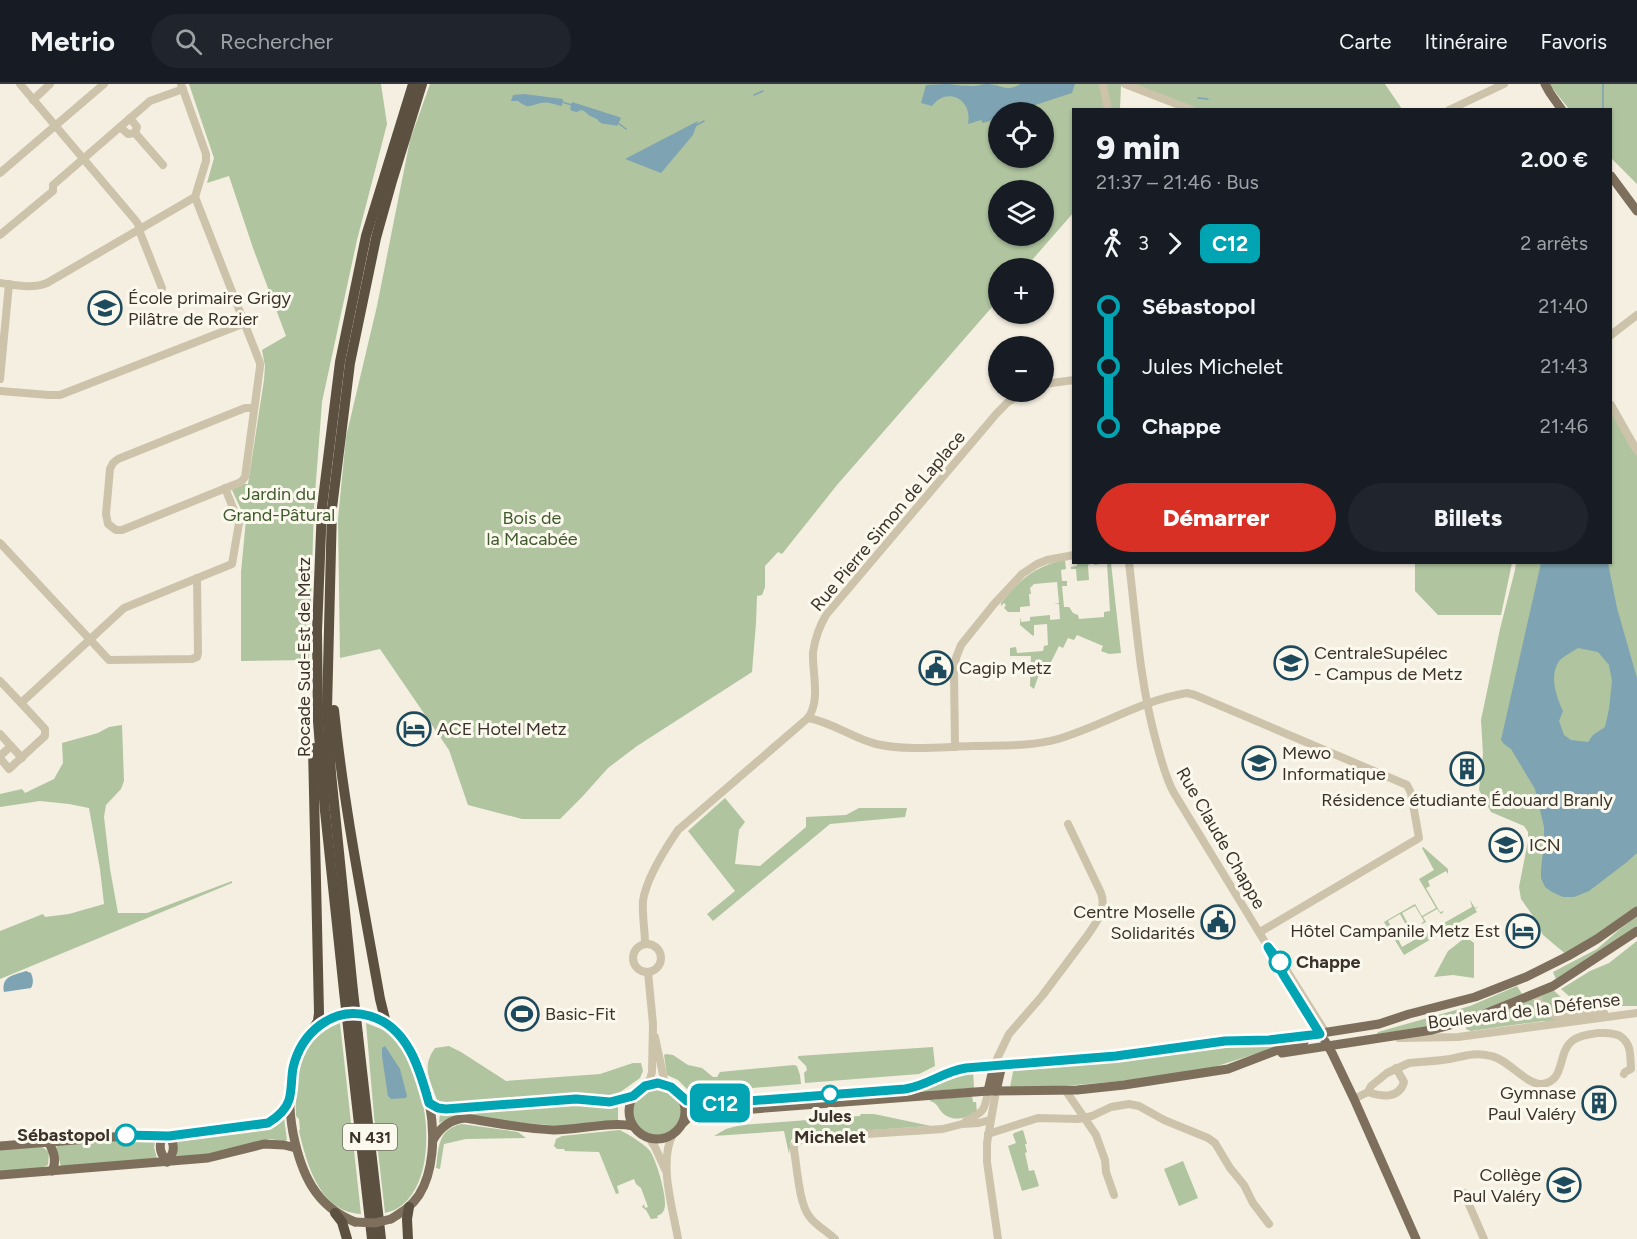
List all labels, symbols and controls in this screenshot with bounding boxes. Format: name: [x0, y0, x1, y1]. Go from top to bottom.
search box: [151, 14, 571, 68]
text: Metrio: [30, 24, 115, 58]
icon: search: [172, 25, 205, 58]
text: Rechercher: [220, 28, 333, 55]
text: Carte: [1339, 29, 1392, 54]
text: Itinéraire: [1425, 29, 1508, 54]
text: Favoris: [1541, 29, 1607, 54]
map controls: [988, 102, 1054, 402]
button: locate: [988, 102, 1054, 168]
text: 9 min: [1096, 128, 1180, 167]
text: 2.00 €: [1521, 146, 1588, 173]
text: 21:37 – 21:46 · Bus: [1096, 170, 1259, 194]
button: layers: [988, 180, 1054, 246]
icon: walk: [1096, 227, 1129, 260]
icon: forward: [1158, 227, 1191, 260]
text: 3: [1138, 231, 1149, 255]
text: C12: [1212, 231, 1248, 256]
text: 2 arrêts: [1520, 231, 1588, 255]
button: +: [988, 258, 1054, 324]
place label: École primaire Grigy Pilâtre de Rozier: [128, 287, 292, 330]
school or university icon: École primaire Grigy Pilâtre de Rozier: [87, 290, 123, 326]
text: Sébastopol: [1142, 293, 1256, 320]
text: 21:40: [1538, 294, 1588, 318]
button: −: [988, 336, 1054, 402]
text: Jules Michelet: [1142, 353, 1283, 380]
text: 21:43: [1540, 354, 1588, 378]
text: Chappe: [1142, 413, 1221, 440]
text: 21:46: [1540, 414, 1588, 438]
street label: Rue Pierre Simon de Laplace: [806, 426, 970, 616]
park label: Jardin du Grand-Pâtural: [223, 483, 335, 526]
button: Démarrer: [1096, 483, 1336, 552]
button: Billets: [1348, 483, 1588, 552]
park label: Bois de la Macabée: [486, 507, 578, 550]
street label: Rocade Sud-Est de Metz: [293, 557, 315, 757]
place label: CentraleSupélec - Campus de Metz: [1314, 642, 1463, 685]
school or university icon: CentraleSupélec - Campus de Metz: [1273, 645, 1309, 681]
public building icon: Cagip Metz: [918, 650, 954, 686]
place label: Cagip Metz: [959, 657, 1052, 679]
hotel icon: ACE Hotel Metz: [396, 711, 432, 747]
place label: ACE Hotel Metz: [437, 718, 567, 740]
place label: Mewo Informatique: [1282, 742, 1386, 785]
school or university icon: Mewo Informatique: [1241, 745, 1277, 781]
building icon: Résidence étudiante Édouard Branly: [1449, 751, 1485, 787]
street label: Rue Claude Chappe: [1172, 763, 1271, 913]
place label: Résidence étudiante Édouard Branly: [1321, 789, 1613, 811]
school or university icon: ICN: [1488, 827, 1524, 863]
place label: ICN: [1529, 834, 1561, 856]
place label: Centre Moselle Solidarités: [1073, 901, 1195, 944]
public building icon: Centre Moselle Solidarités: [1200, 904, 1236, 940]
hotel icon: Hôtel Campanile Metz Est: [1505, 913, 1541, 949]
place label: Hôtel Campanile Metz Est: [1290, 920, 1500, 942]
marker: Chappe: [1269, 951, 1291, 973]
place label: Chappe: [1296, 951, 1361, 973]
street label: Boulevard de la Défense: [1427, 988, 1622, 1034]
sports icon: Basic-Fit: [504, 996, 540, 1032]
place label: Basic-Fit: [545, 1003, 616, 1025]
place label: Gymnase Paul Valéry: [1488, 1082, 1577, 1125]
line badge: C12: [686, 1084, 754, 1122]
marker: Jules Michelet: [821, 1085, 839, 1103]
building icon: Gymnase Paul Valéry: [1581, 1085, 1617, 1121]
text: C12: [702, 1091, 738, 1116]
place label: Jules Michelet: [794, 1105, 866, 1148]
place label: Sébastopol: [17, 1124, 110, 1146]
marker: Sébastopol: [115, 1124, 137, 1146]
road number: N 431: [343, 1124, 397, 1150]
place label: Collège Paul Valéry: [1453, 1164, 1542, 1207]
school or university icon: Collège Paul Valéry: [1546, 1167, 1582, 1203]

